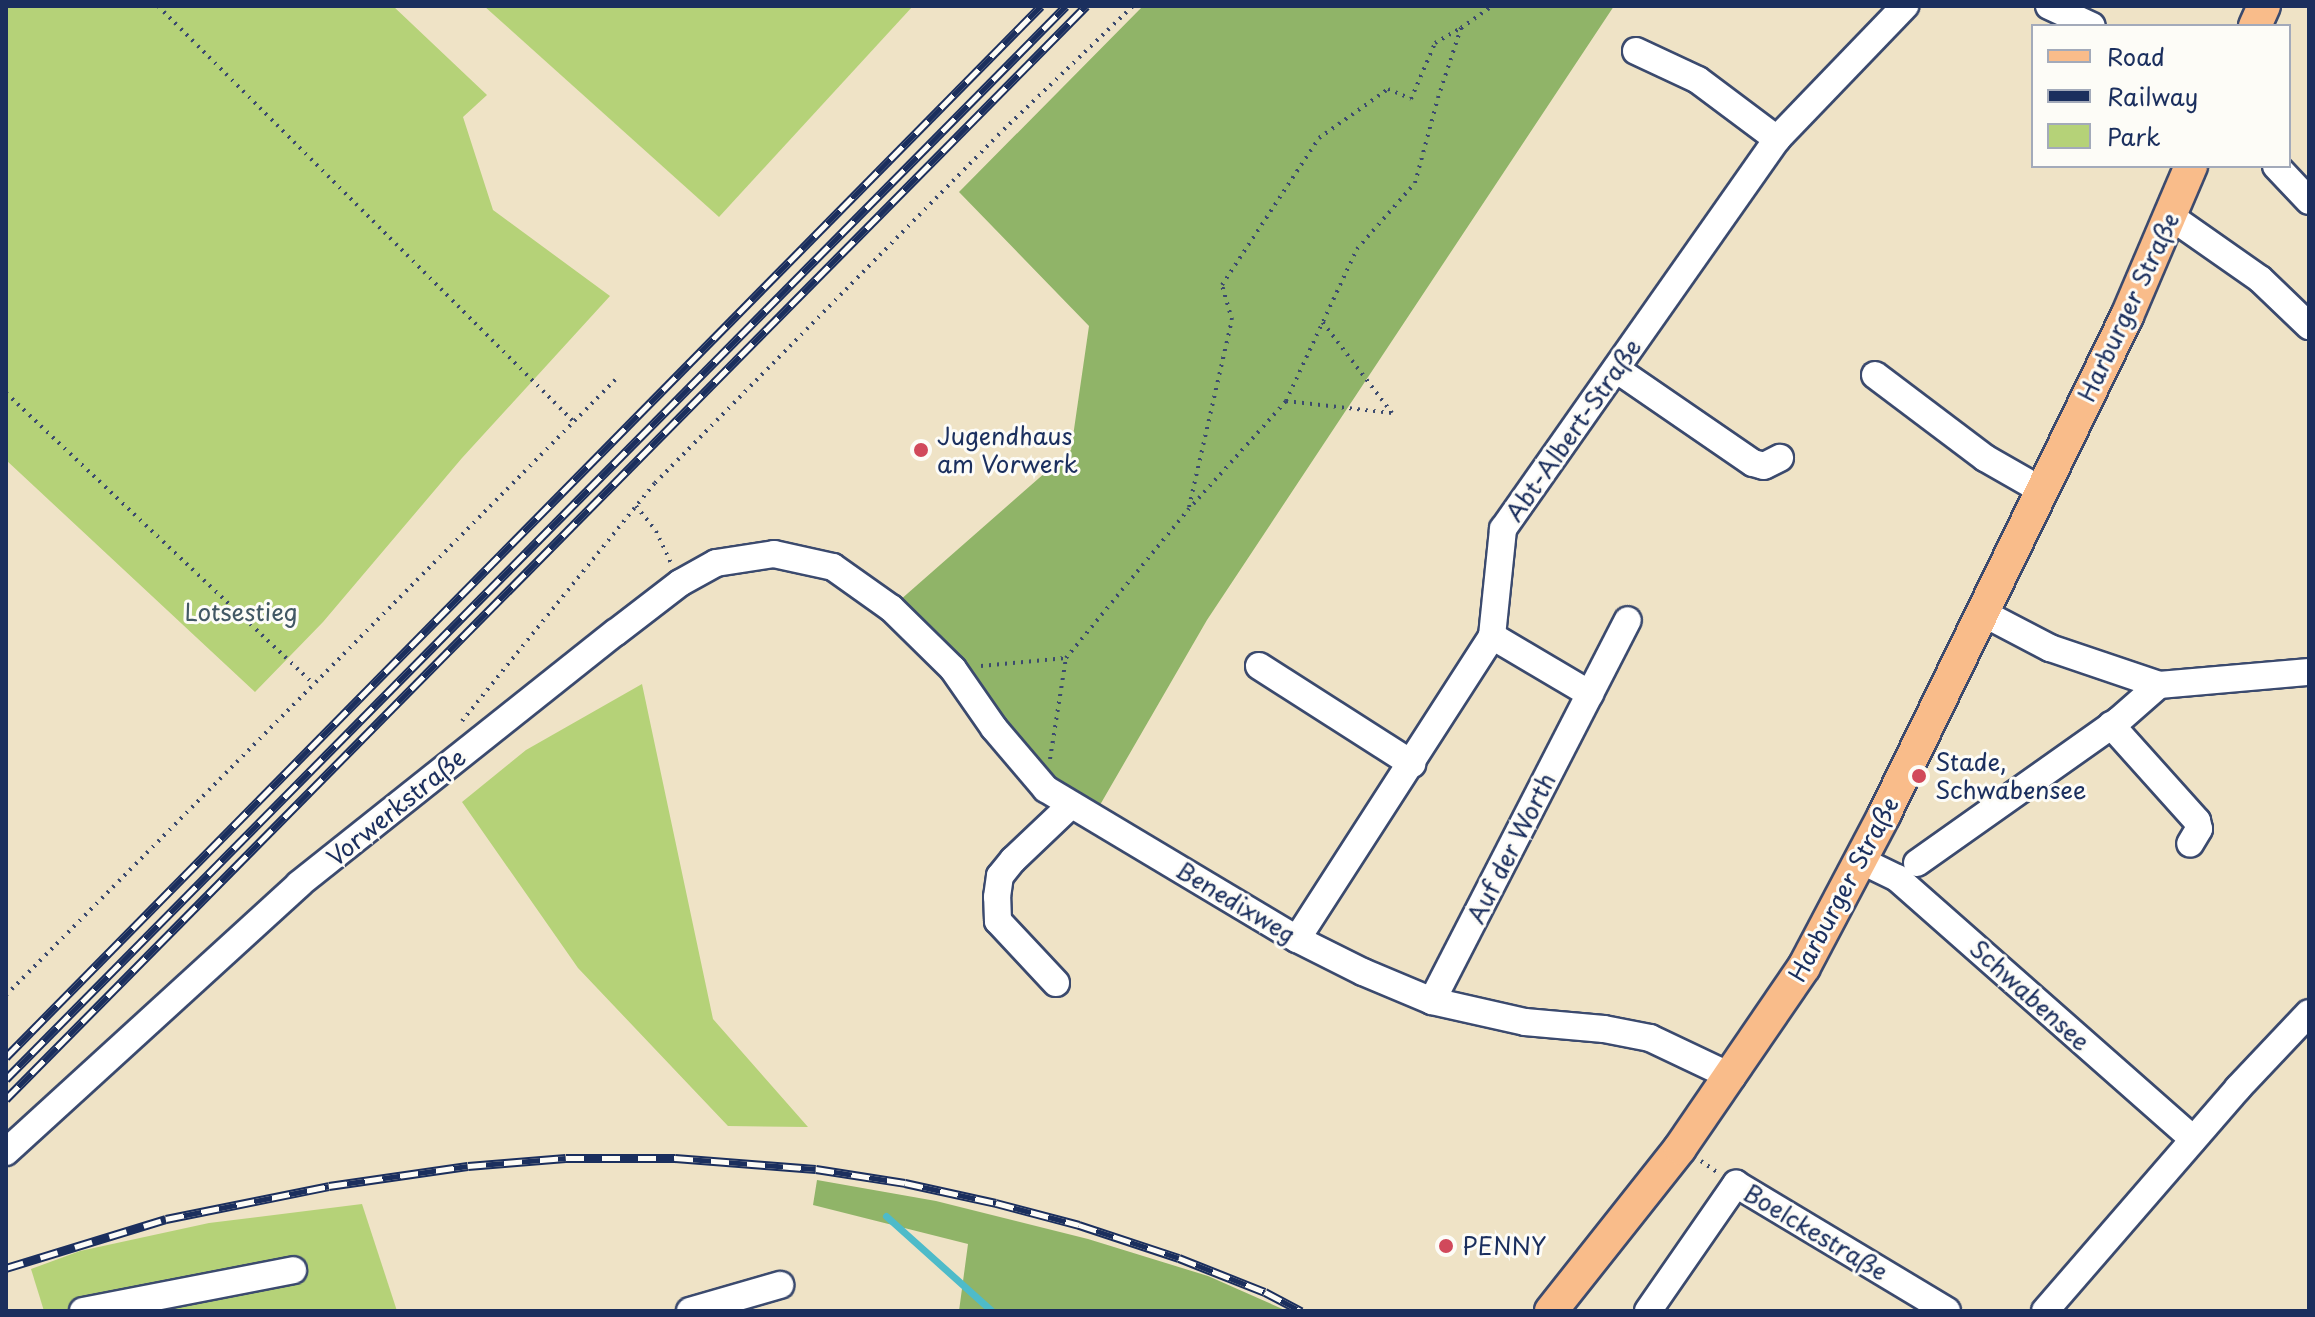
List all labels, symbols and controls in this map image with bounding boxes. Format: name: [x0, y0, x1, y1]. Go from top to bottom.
legend: [2031, 24, 2291, 168]
text: Road: [2107, 38, 2165, 74]
text: Railway: [2107, 78, 2198, 114]
text: Park: [2107, 118, 2161, 154]
street label: Harburger Straße: [2071, 207, 2185, 407]
street label: Abt-Albert-Straße: [1499, 333, 1647, 527]
place label: Jugendhaus am Vorwerk: [937, 422, 1078, 478]
marker: Jugendhaus am Vorwerk: [912, 441, 930, 459]
park label: Lotsestieg: [184, 598, 298, 626]
street label: Vorwerkstraße: [321, 742, 471, 872]
place label: Stade, Schwabensee: [1935, 748, 2086, 804]
street label: Auf der Worth: [1460, 767, 1562, 929]
marker: Stade, Schwabensee: [1910, 767, 1928, 785]
street label: Harburger Straße: [1782, 791, 1904, 987]
street label: Benedixweg: [1171, 855, 1301, 949]
street label: Schwabensee: [1964, 934, 2096, 1056]
street label: Boelckestraße: [1739, 1178, 1893, 1286]
place label: PENNY: [1462, 1232, 1546, 1260]
marker: PENNY: [1437, 1237, 1455, 1255]

